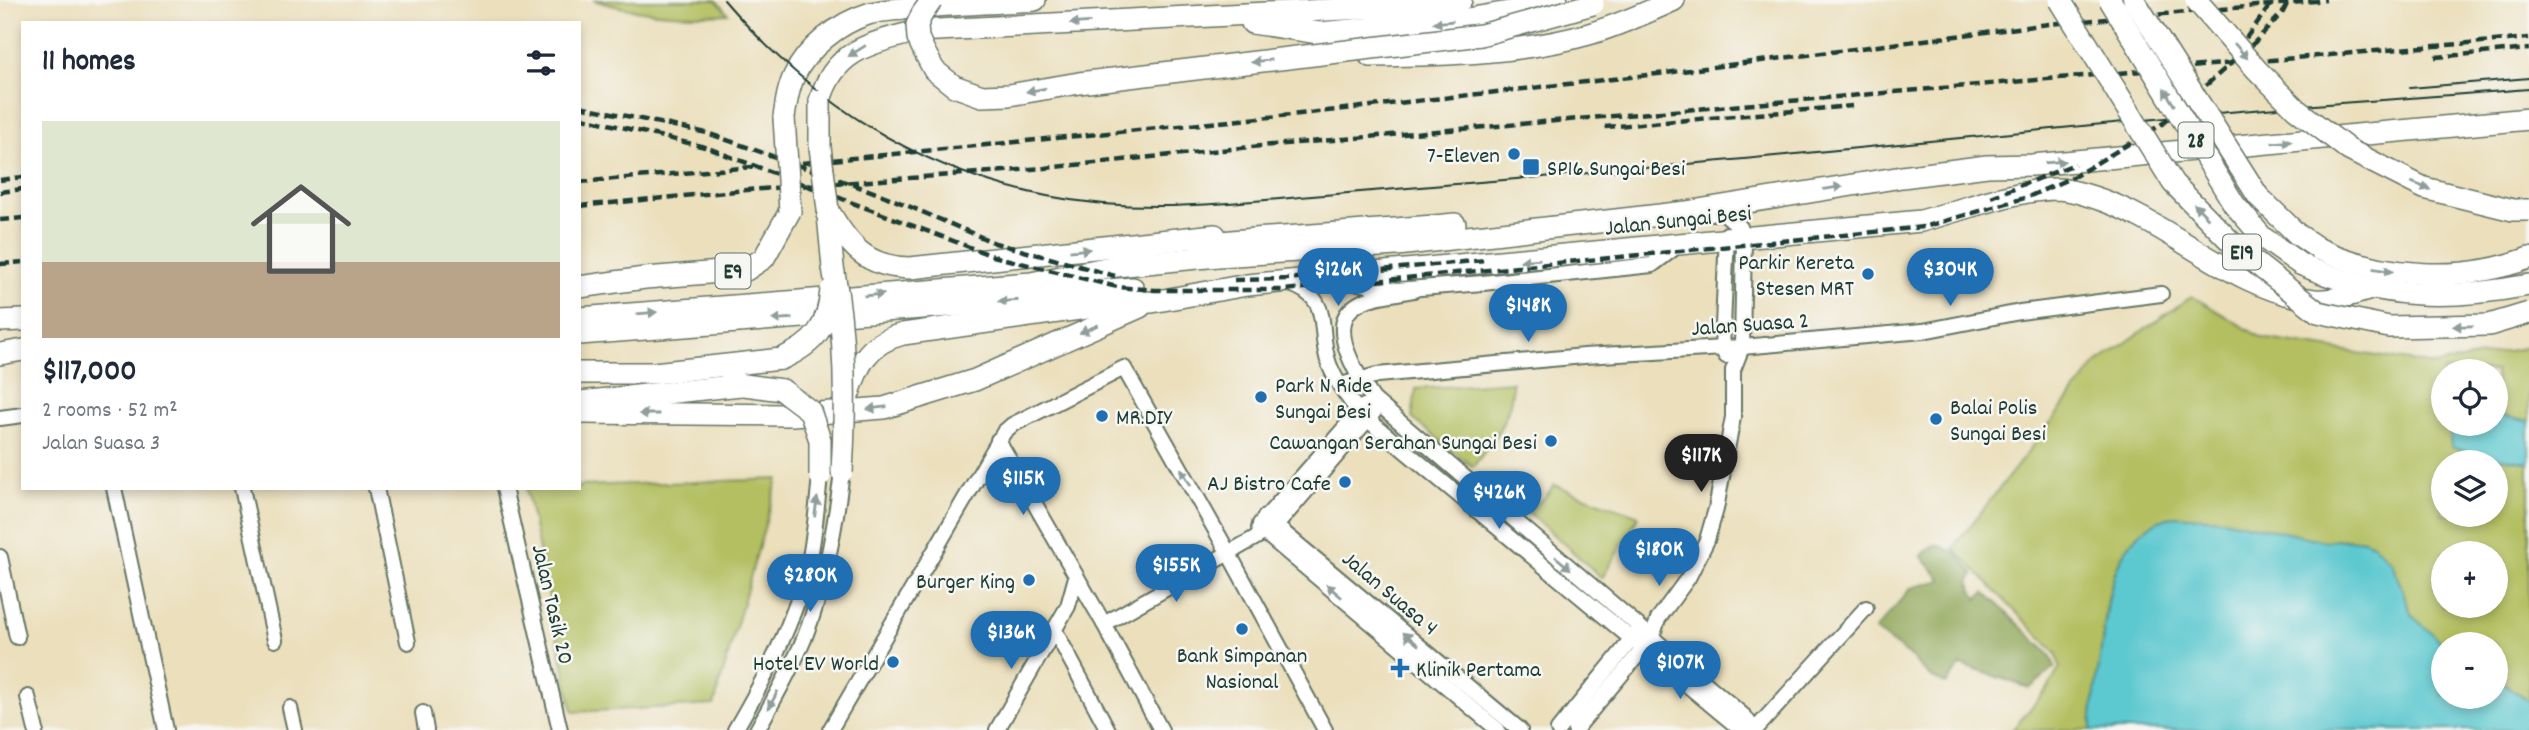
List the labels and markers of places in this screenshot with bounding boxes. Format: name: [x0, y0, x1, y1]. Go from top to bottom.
place label: 7-Eleven: [1427, 141, 1500, 174]
marker: 7-Eleven: [1506, 146, 1522, 162]
place label: SP16 Sungai Besi: [1547, 154, 1685, 187]
marker: SP16 Sungai Besi: [1521, 157, 1541, 177]
pin: $126K: [1289, 248, 1387, 308]
place label: Parkir Kereta Stesen MRT: [1738, 248, 1855, 307]
pin: $304K: [1901, 248, 1999, 308]
marker: Parkir Kereta Stesen MRT: [1860, 266, 1876, 282]
pin: $148K: [1479, 284, 1577, 344]
place label: Park N Ride Sungai Besi: [1275, 371, 1372, 430]
marker: Park N Ride Sungai Besi: [1253, 389, 1269, 405]
place label: Balai Polis Sungai Besi: [1950, 393, 2046, 452]
place label: MR.DIY: [1116, 403, 1172, 436]
marker: MR.DIY: [1094, 408, 1110, 424]
marker: Balai Polis Sungai Besi: [1928, 411, 1944, 427]
place label: Cawangan Serahan Sungai Besi: [1269, 428, 1537, 461]
marker: Cawangan Serahan Sungai Besi: [1543, 433, 1559, 449]
pin: $117K: [1652, 434, 1750, 494]
pin: $115K: [974, 458, 1072, 517]
place label: AJ Bistro Cafe: [1207, 469, 1331, 502]
pin: $426K: [1450, 472, 1548, 531]
marker: AJ Bistro Cafe: [1337, 474, 1353, 490]
pin: $180K: [1610, 528, 1708, 588]
pin: $155K: [1127, 544, 1225, 604]
pin: $280K: [761, 554, 859, 614]
place label: Burger King: [916, 567, 1015, 600]
marker: Burger King: [1021, 572, 1037, 588]
pin: $136K: [962, 612, 1060, 671]
marker: Bank Simpanan Nasional: [1234, 621, 1250, 637]
place label: Bank Simpanan Nasional: [1177, 641, 1307, 700]
pin: $107K: [1631, 642, 1729, 701]
place label: Hotel EV World: [753, 649, 879, 682]
marker: Hotel EV World: [885, 654, 901, 670]
place label: Klinik Pertama: [1416, 655, 1542, 688]
marker: Klinik Pertama: [1390, 658, 1410, 678]

